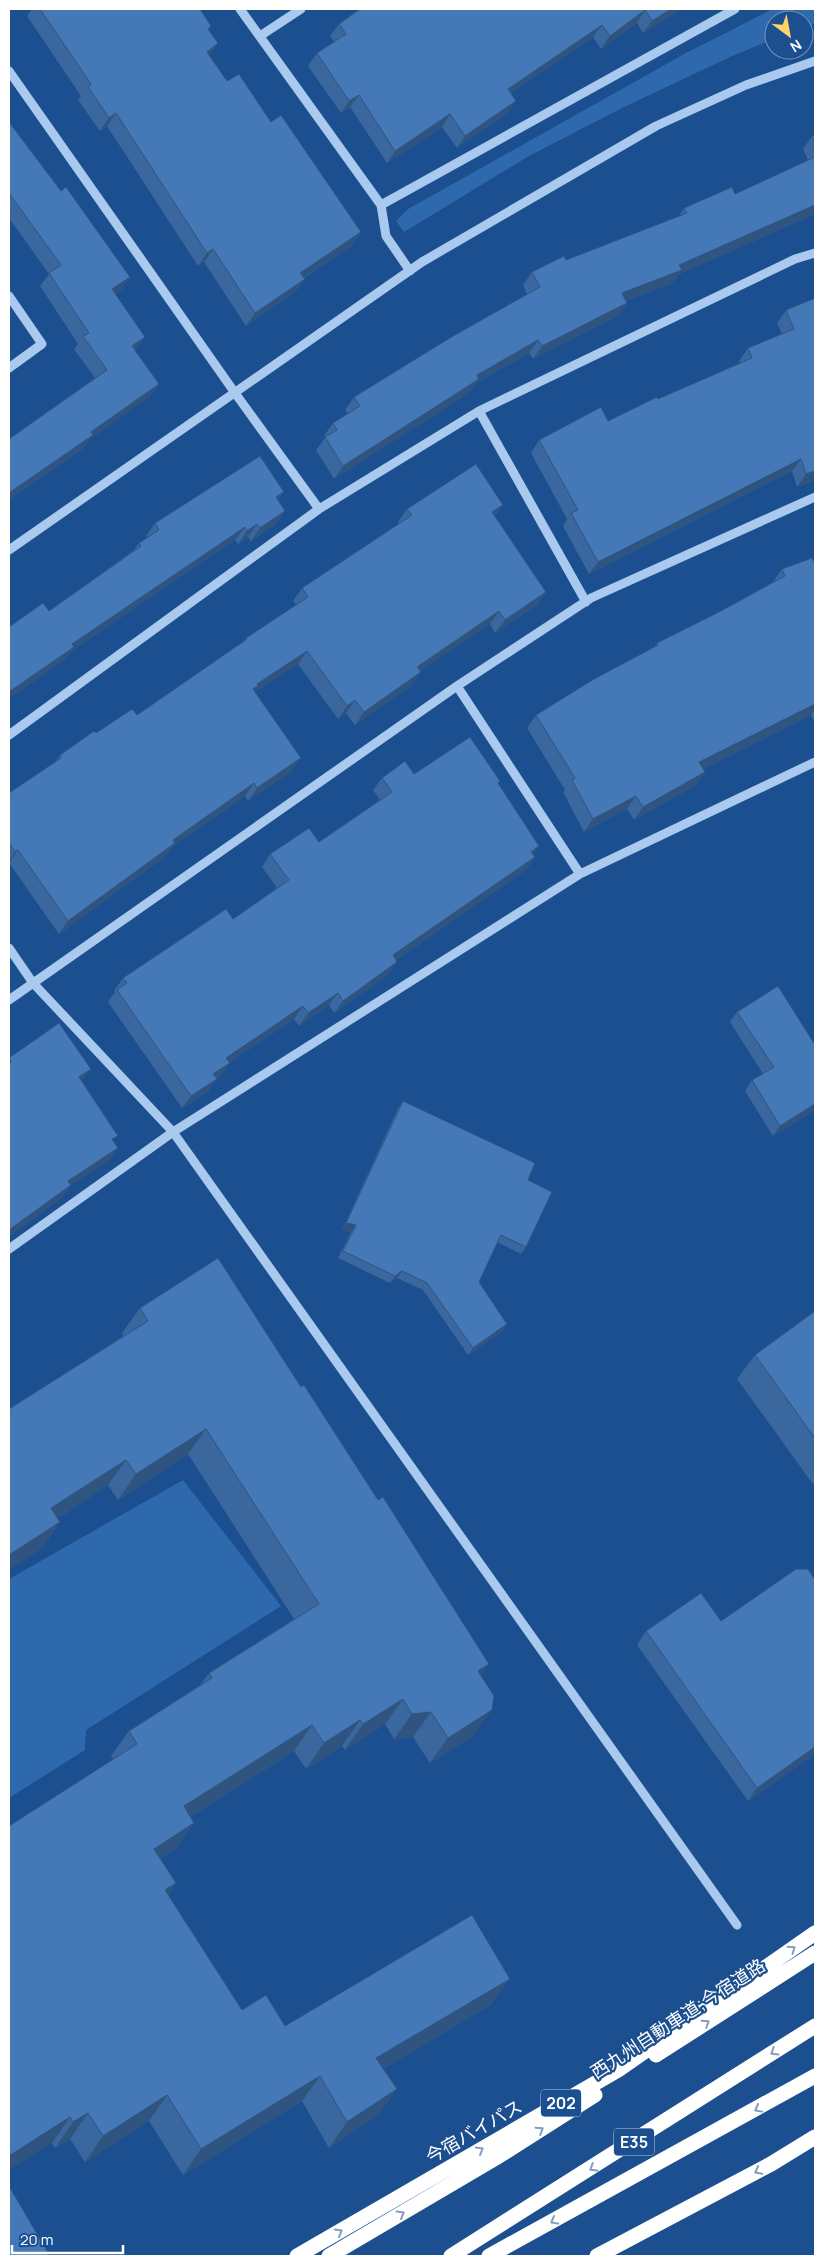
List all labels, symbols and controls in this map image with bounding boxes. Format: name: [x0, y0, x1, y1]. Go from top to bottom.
north arrow: [764, 10, 814, 60]
text: N: [787, 36, 805, 57]
one-way arrow: [787, 1946, 796, 1955]
street label: 西九州自動車道;今宿道路: [586, 1953, 769, 2084]
one-way arrow: [701, 2020, 710, 2029]
one-way arrow: [771, 2046, 780, 2056]
road number: 202: [541, 2090, 581, 2116]
street label: 今宿バイパス: [421, 2094, 526, 2168]
one-way arrow: [754, 2103, 763, 2113]
one-way arrow: [535, 2127, 544, 2136]
road number: E35: [614, 2128, 654, 2156]
one-way arrow: [474, 2147, 483, 2157]
one-way arrow: [589, 2161, 598, 2171]
one-way arrow: [754, 2165, 763, 2175]
one-way arrow: [396, 2210, 405, 2220]
one-way arrow: [550, 2214, 559, 2224]
scale bar: [12, 2222, 124, 2254]
one-way arrow: [334, 2228, 343, 2238]
text: 20 m: [20, 2229, 53, 2250]

